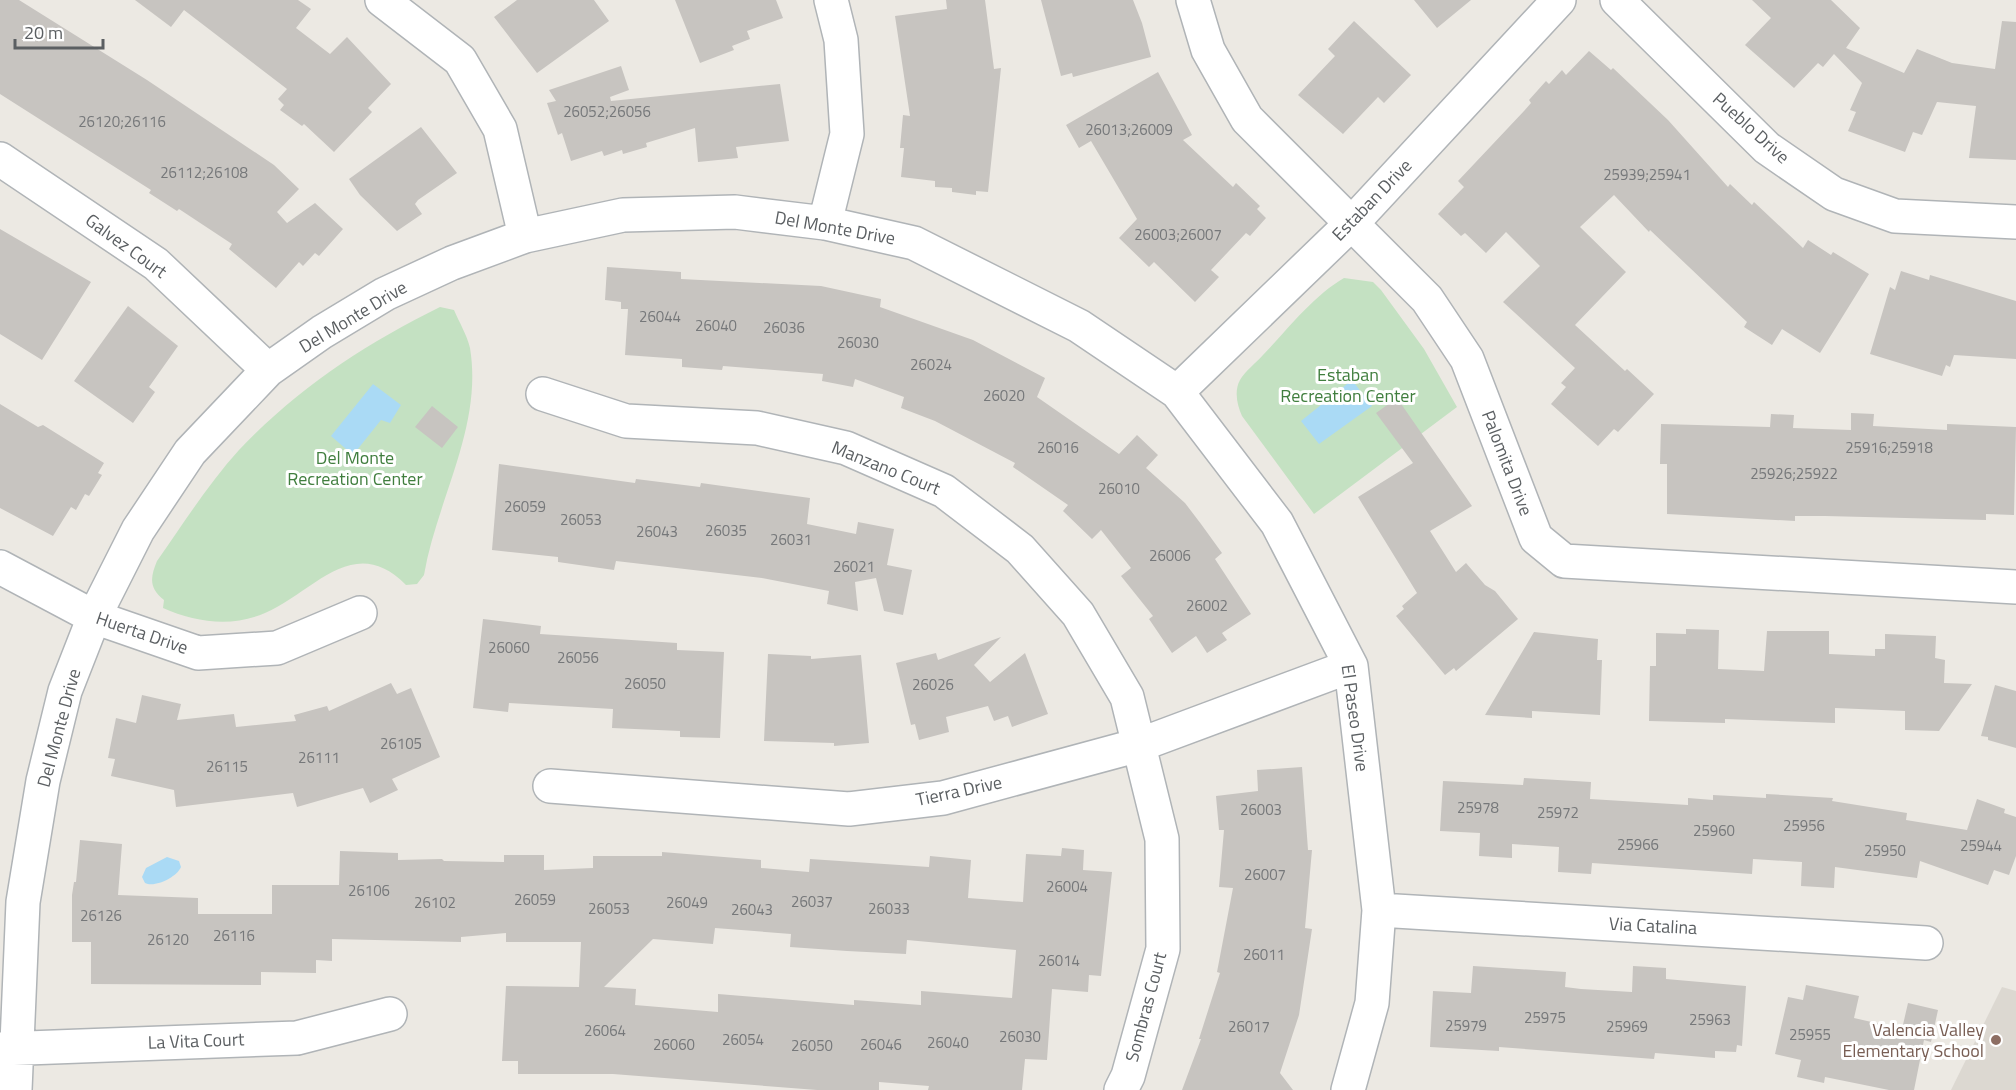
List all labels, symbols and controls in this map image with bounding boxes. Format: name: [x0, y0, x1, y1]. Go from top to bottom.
scale bar: [15, 12, 104, 50]
text: 20 m: [24, 19, 63, 46]
street label: Pueblo Drive: [1707, 86, 1796, 170]
house number: 26052;26056: [563, 100, 651, 123]
house number: 26120;26116: [78, 110, 166, 133]
house number: 26013;26009: [1085, 118, 1173, 141]
street label: Estaban Drive: [1325, 152, 1418, 247]
house number: 26112;26108: [160, 161, 248, 184]
house number: 25939;25941: [1603, 163, 1691, 186]
street label: Del Monte Drive: [773, 204, 897, 251]
street label: Galvez Court: [80, 207, 173, 285]
house number: 26003;26007: [1134, 223, 1222, 246]
street label: Del Monte Drive: [294, 274, 412, 359]
house number: 26044: [639, 305, 681, 328]
house number: 26040: [695, 314, 737, 337]
house number: 26036: [763, 316, 805, 339]
house number: 26030: [837, 331, 879, 354]
house number: 26024: [910, 353, 952, 376]
park label: Estaban Recreation Center: [1280, 361, 1416, 409]
house number: 26020: [983, 384, 1025, 407]
street label: Palomita Drive: [1475, 406, 1540, 519]
street label: Manzano Court: [828, 433, 945, 502]
house number: 26016: [1037, 436, 1079, 459]
house number: 25916;25918: [1845, 436, 1933, 459]
park label: Del Monte Recreation Center: [287, 444, 423, 492]
house number: 25926;25922: [1750, 462, 1838, 485]
house number: 26010: [1098, 477, 1140, 500]
house number: 26059: [504, 495, 546, 518]
house number: 26053: [560, 508, 602, 531]
house number: 26035: [705, 519, 747, 542]
house number: 26043: [636, 520, 678, 543]
house number: 26031: [770, 528, 812, 551]
house number: 26006: [1149, 544, 1191, 567]
house number: 26021: [833, 555, 875, 578]
house number: 26002: [1186, 594, 1228, 617]
street label: Huerta Drive: [93, 604, 192, 661]
house number: 26060: [488, 636, 530, 659]
house number: 26056: [557, 646, 599, 669]
street label: El Paseo Drive: [1335, 663, 1376, 773]
street label: Del Monte Drive: [30, 666, 87, 790]
house number: 26050: [624, 672, 666, 695]
house number: 26026: [912, 673, 954, 696]
house number: 26105: [380, 732, 422, 755]
house number: 26111: [298, 746, 340, 769]
house number: 26115: [206, 755, 248, 778]
street label: Tierra Drive: [913, 768, 1004, 813]
house number: 25978: [1457, 796, 1499, 819]
house number: 26003: [1240, 798, 1282, 821]
house number: 25972: [1537, 801, 1579, 824]
house number: 25956: [1783, 814, 1825, 837]
house number: 25960: [1693, 819, 1735, 842]
house number: 25966: [1617, 833, 1659, 856]
house number: 25944: [1960, 834, 2002, 857]
house number: 25950: [1864, 839, 1906, 862]
house number: 26007: [1244, 863, 1286, 886]
house number: 26004: [1046, 875, 1088, 898]
house number: 26106: [348, 879, 390, 902]
house number: 26059: [514, 888, 556, 911]
house number: 26037: [791, 890, 833, 913]
house number: 26102: [414, 891, 456, 914]
house number: 26049: [666, 891, 708, 914]
house number: 26053: [588, 897, 630, 920]
house number: 26033: [868, 897, 910, 920]
house number: 26043: [731, 898, 773, 921]
house number: 26126: [80, 904, 122, 927]
street label: Via Catalina: [1608, 910, 1698, 941]
house number: 26116: [213, 924, 255, 947]
house number: 26120: [147, 928, 189, 951]
house number: 26011: [1243, 943, 1285, 966]
street label: Sombras Court: [1118, 948, 1173, 1065]
house number: 26014: [1038, 949, 1080, 972]
house number: 25975: [1524, 1006, 1566, 1029]
house number: 25963: [1689, 1008, 1731, 1031]
house number: 25979: [1445, 1014, 1487, 1037]
house number: 26017: [1228, 1015, 1270, 1038]
house number: 25969: [1606, 1015, 1648, 1038]
place label: Valencia Valley Elementary School: [1842, 1016, 1984, 1064]
house number: 26064: [584, 1019, 626, 1042]
house number: 25955: [1789, 1023, 1831, 1046]
street label: La Vita Court: [147, 1025, 245, 1056]
house number: 26030: [999, 1025, 1041, 1048]
house number: 26054: [722, 1028, 764, 1051]
house number: 26040: [927, 1031, 969, 1054]
house number: 26060: [653, 1033, 695, 1056]
house number: 26046: [860, 1033, 902, 1056]
marker: Valencia Valley Elementary School: [1989, 1033, 2003, 1047]
house number: 26050: [791, 1034, 833, 1057]

